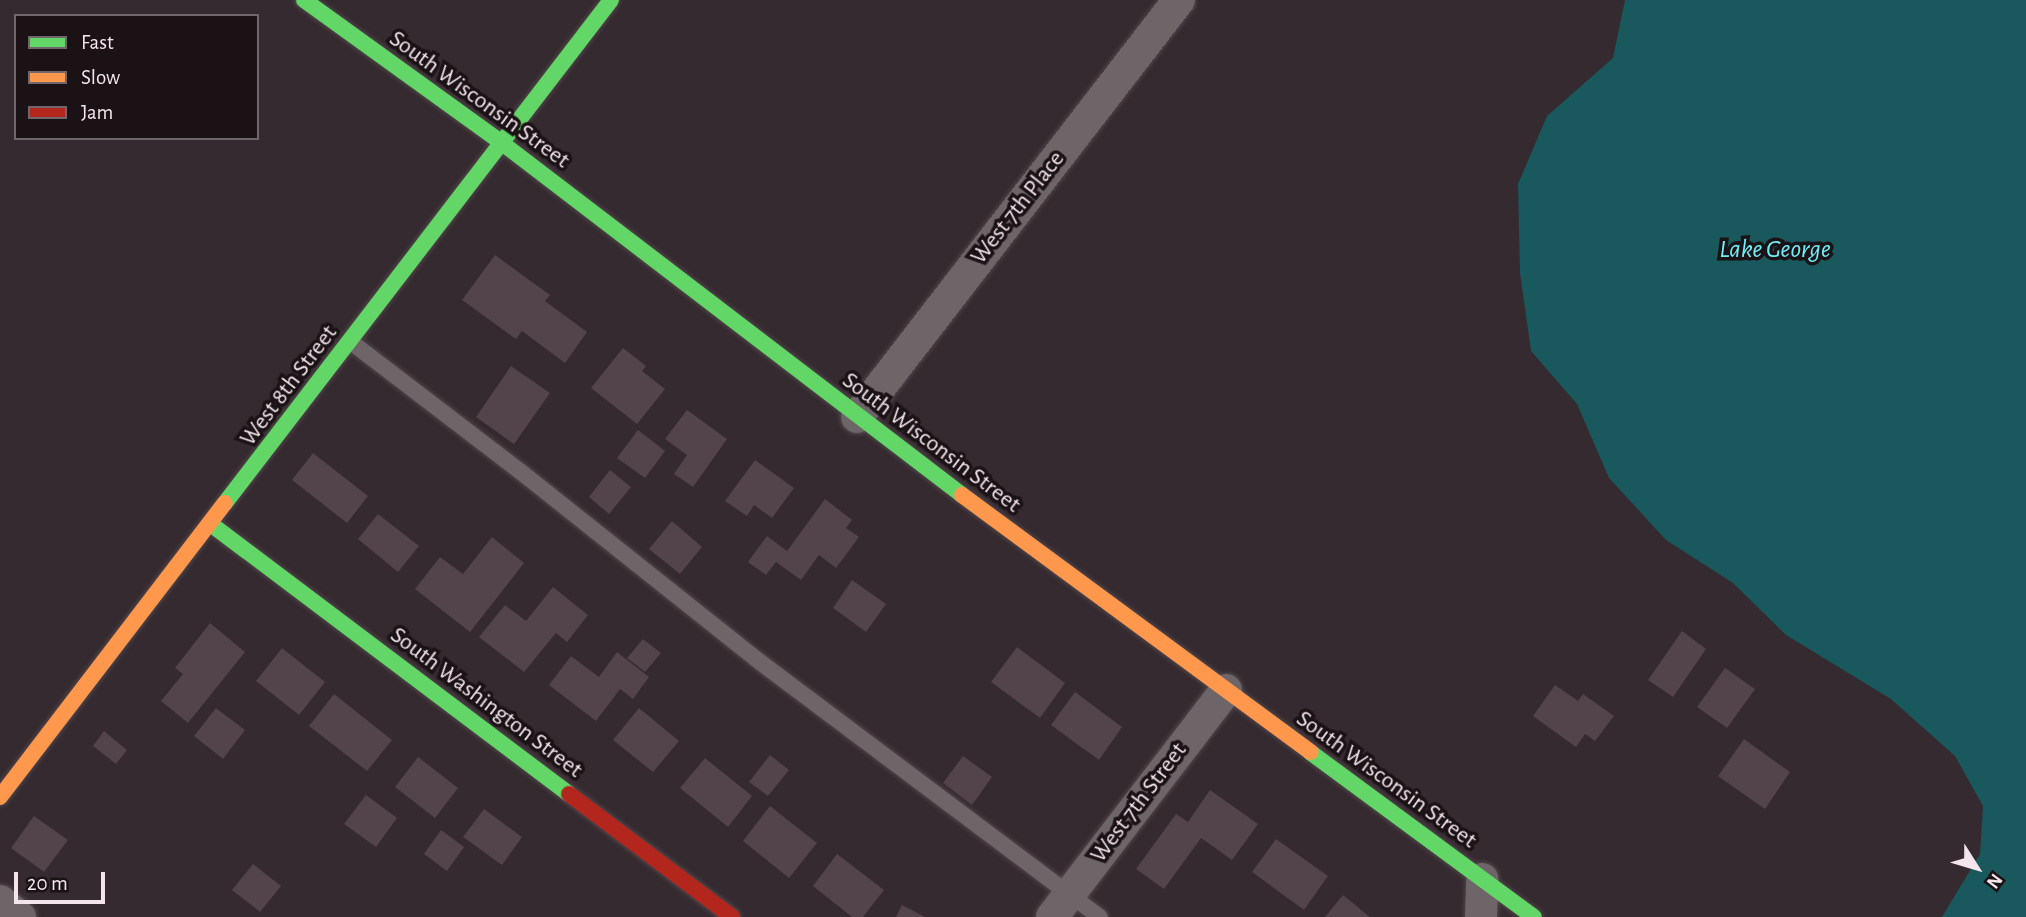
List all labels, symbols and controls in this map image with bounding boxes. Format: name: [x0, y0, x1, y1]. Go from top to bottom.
legend: [14, 14, 259, 140]
street label: South Wisconsin Street: [383, 25, 575, 175]
text: Fast: [81, 32, 114, 53]
text: Slow: [81, 67, 120, 88]
text: Jam: [81, 102, 113, 123]
street label: West 7th Place: [965, 146, 1071, 270]
water label: Lake George: [1719, 234, 1831, 266]
street label: West 8th Street: [234, 320, 344, 452]
street label: South Wisconsin Street: [836, 367, 1026, 519]
street label: South Washington Street: [384, 621, 588, 785]
street label: South Wisconsin Street: [1290, 705, 1482, 855]
street label: West 7th Street: [1085, 737, 1193, 869]
north arrow: [1942, 833, 2012, 903]
scale bar: [18, 858, 108, 902]
text: N: [1983, 870, 2006, 892]
text: 20 m: [27, 873, 68, 894]

